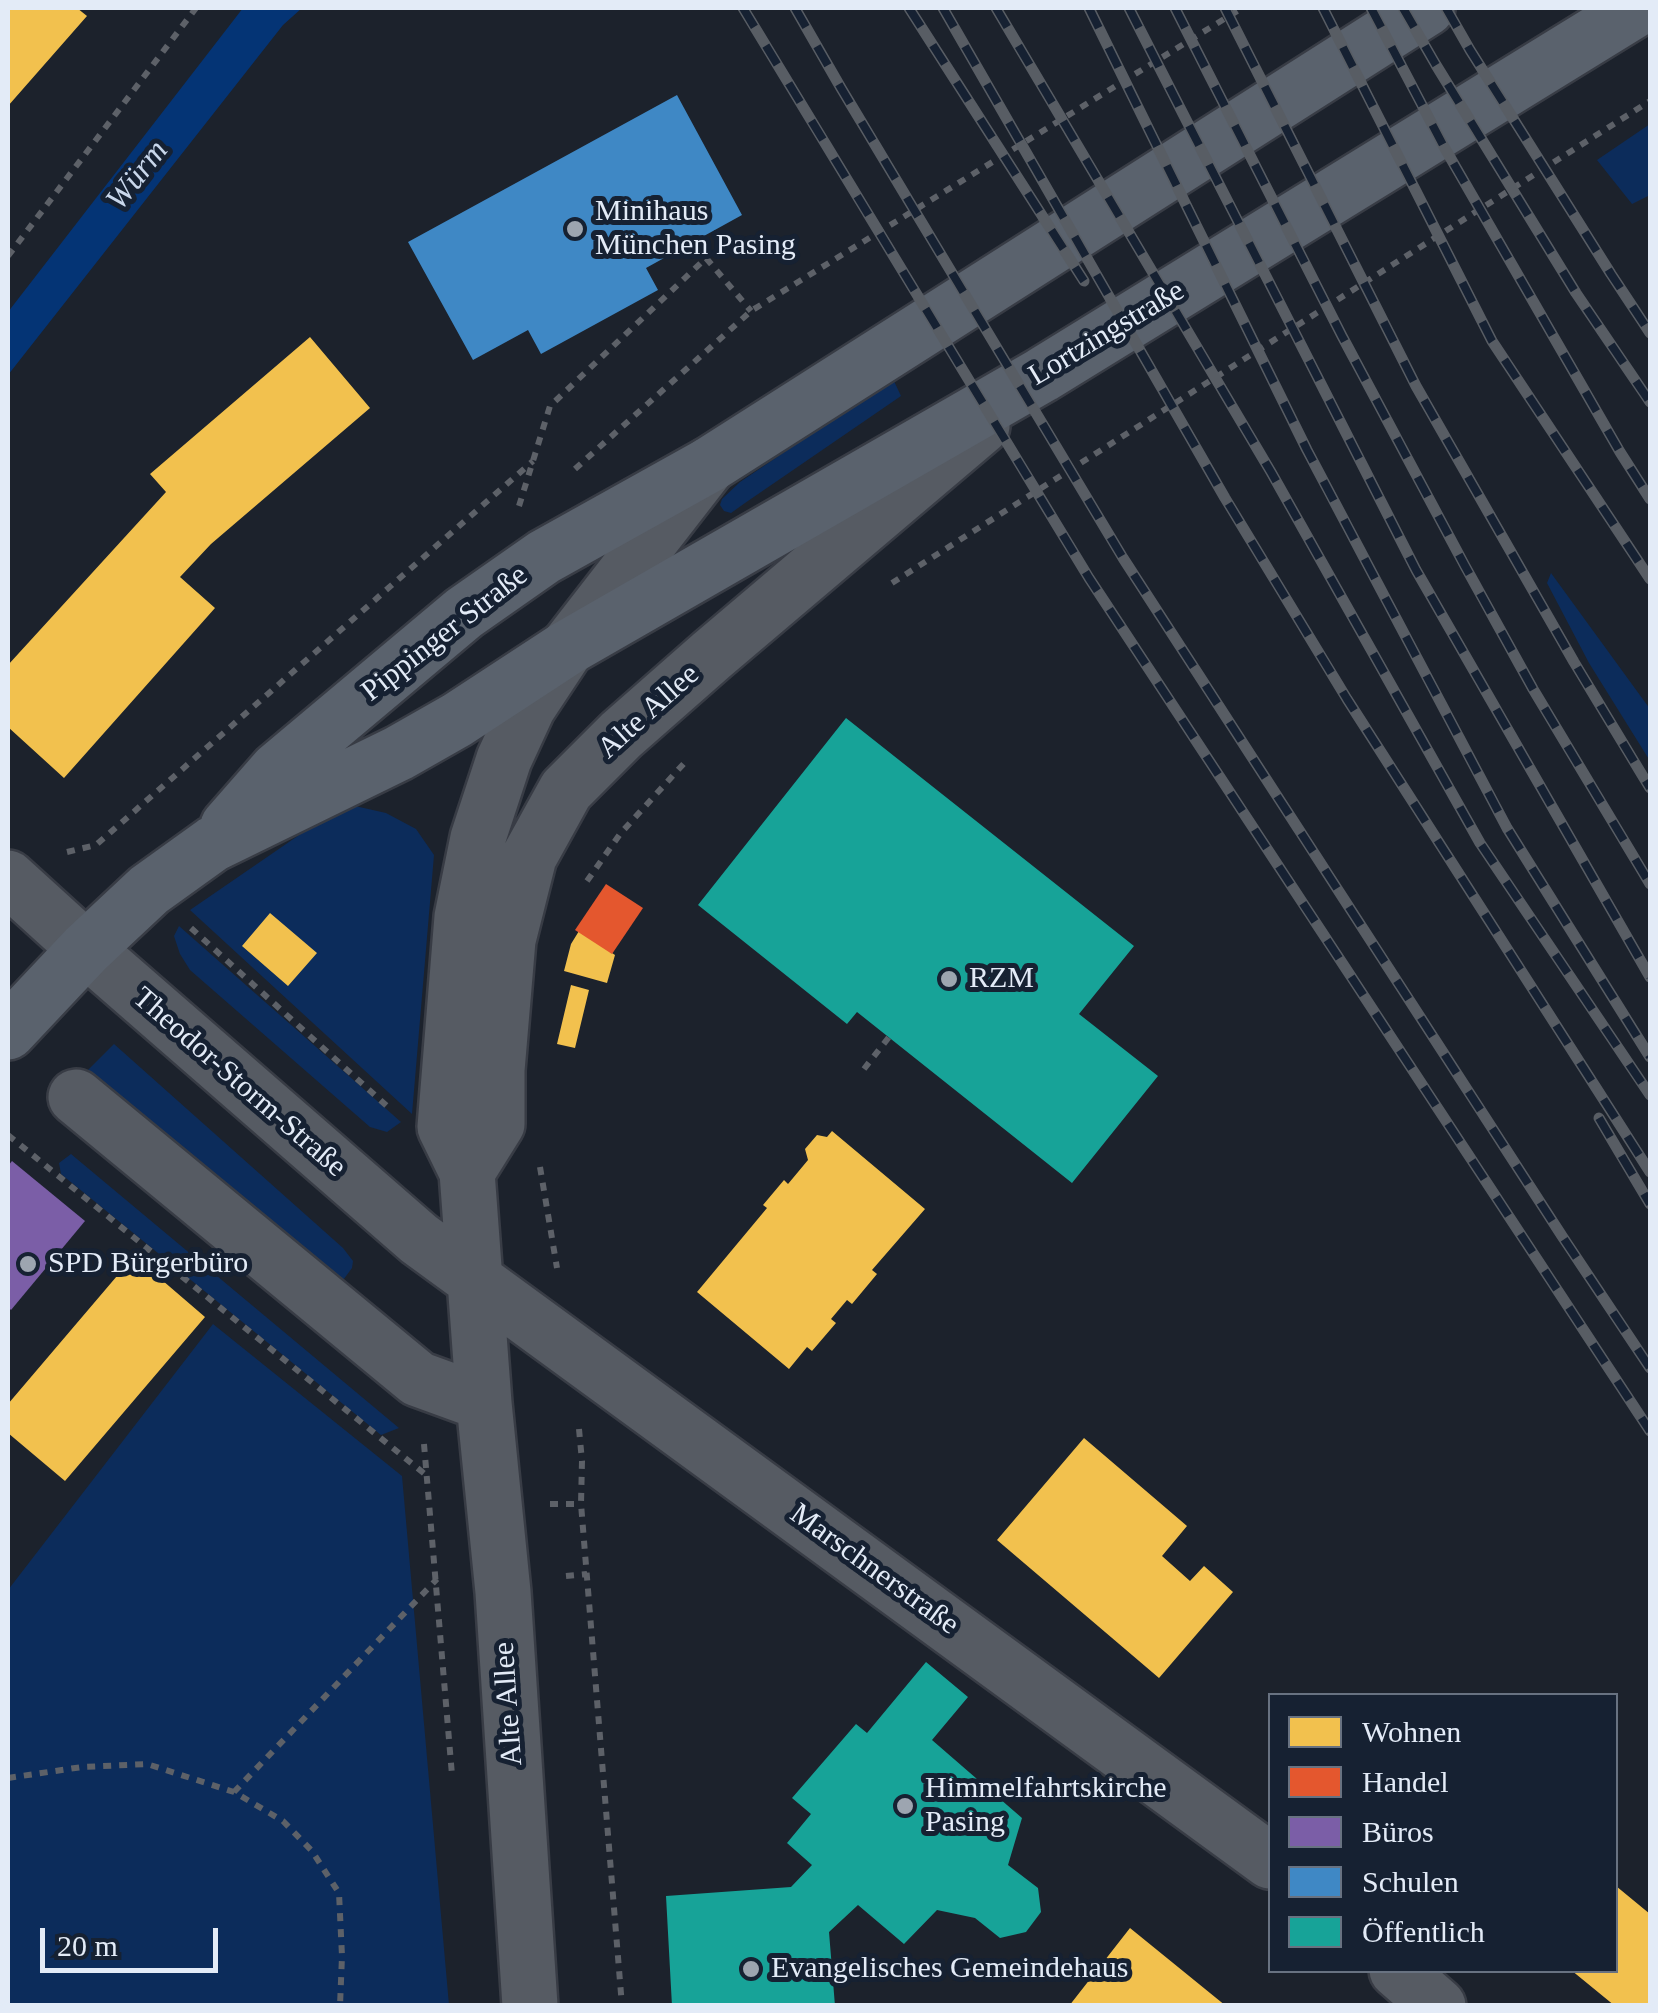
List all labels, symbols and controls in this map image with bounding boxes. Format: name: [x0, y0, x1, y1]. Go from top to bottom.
water label: Würm: [99, 133, 177, 219]
place label: Minihaus München Pasing: [595, 194, 796, 264]
marker: Minihaus München Pasing: [564, 218, 586, 240]
street label: Lortzingstraße: [1023, 274, 1191, 394]
street label: Pippinger Straße: [355, 558, 535, 710]
street label: Alte Allee: [591, 657, 707, 767]
place label: RZM: [969, 961, 1034, 997]
marker: RZM: [938, 968, 960, 990]
street label: Theodor-Storm-Straße: [125, 981, 353, 1185]
place label: SPD Bürgerbüro: [48, 1246, 248, 1282]
marker: SPD Bürgerbüro: [17, 1253, 39, 1275]
street label: Marschnerstraße: [783, 1497, 965, 1643]
street label: Alte Allee: [487, 1641, 531, 1767]
legend: [1268, 1693, 1618, 1973]
text: Wohnen: [1362, 1715, 1461, 1748]
text: Handel: [1362, 1765, 1449, 1798]
place label: Himmelfahrtskirche Pasing: [925, 1771, 1167, 1842]
marker: Himmelfahrtskirche Pasing: [894, 1795, 916, 1817]
text: Büros: [1362, 1815, 1434, 1848]
text: Schulen: [1362, 1865, 1459, 1898]
scale bar: [45, 1908, 222, 1970]
text: Öffentlich: [1362, 1915, 1485, 1948]
text: 20 m: [57, 1929, 118, 1962]
place label: Evangelisches Gemeindehaus: [771, 1951, 1128, 1987]
marker: Evangelisches Gemeindehaus: [740, 1958, 762, 1980]

